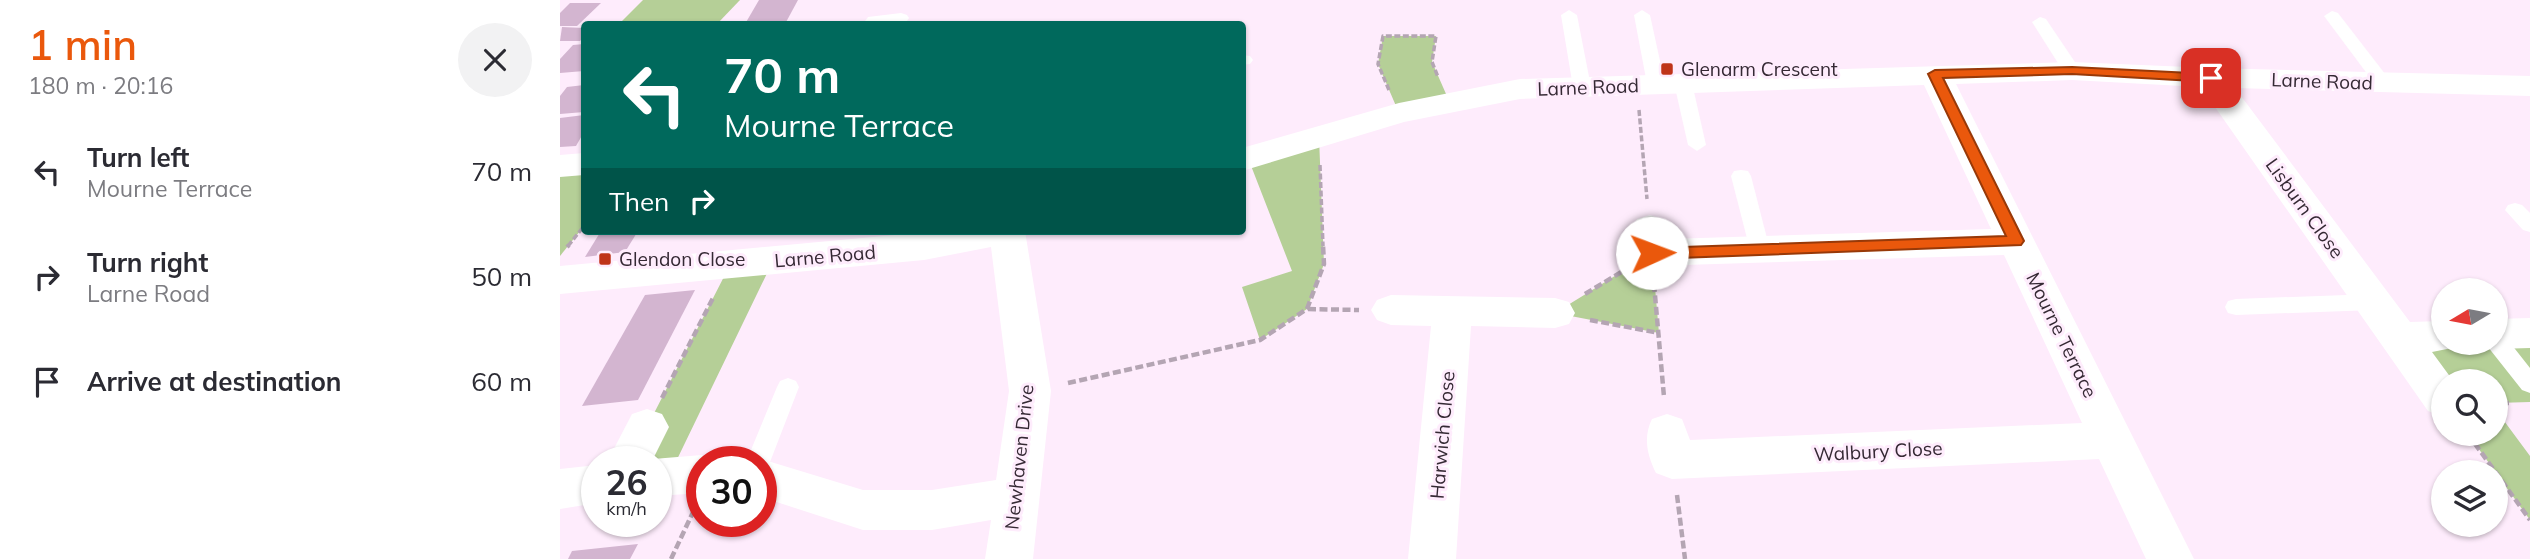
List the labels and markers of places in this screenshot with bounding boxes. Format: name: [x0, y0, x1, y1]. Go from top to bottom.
pin: [2181, 48, 2241, 108]
place label: Glenarm Crescent: [1681, 57, 1838, 81]
marker: Glenarm Crescent: [1659, 61, 1675, 77]
place label: Glendon Close: [619, 247, 745, 271]
marker: Glendon Close: [597, 251, 613, 267]

